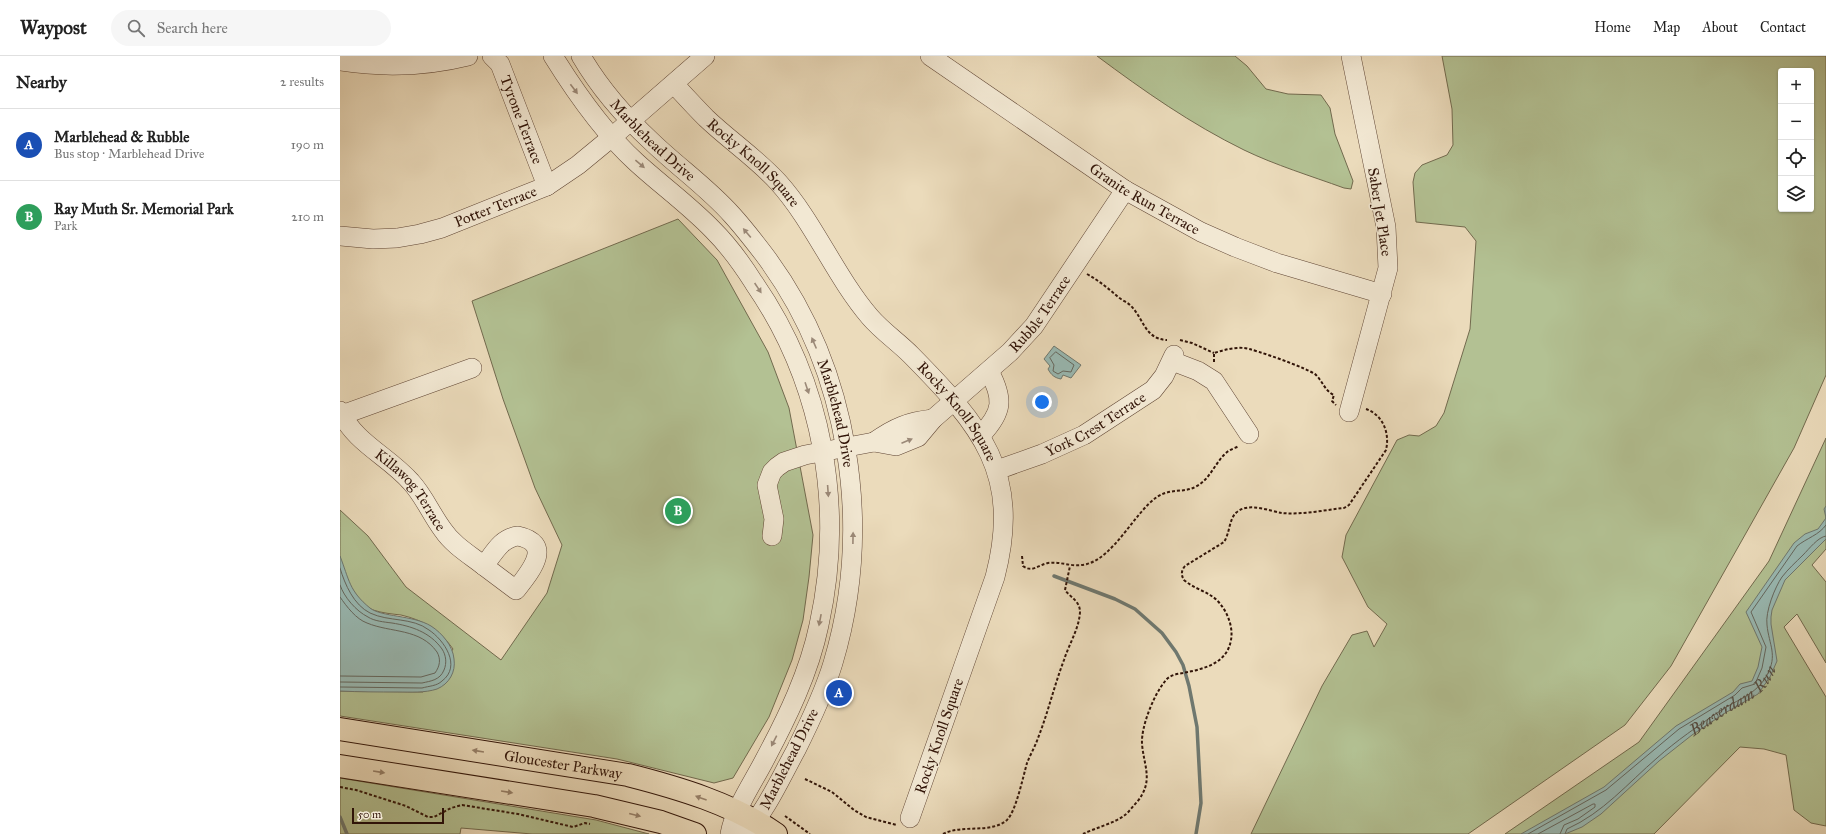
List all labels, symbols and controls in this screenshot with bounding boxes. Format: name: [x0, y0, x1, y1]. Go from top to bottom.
search box: [111, 10, 391, 46]
text: Waypost: [20, 16, 87, 39]
icon: search: [125, 17, 147, 39]
text: Search here: [157, 19, 228, 37]
text: Home: [1594, 19, 1631, 36]
text: Map: [1653, 19, 1680, 36]
text: About: [1702, 19, 1738, 36]
text: Contact: [1760, 19, 1806, 36]
map controls: [1778, 68, 1814, 212]
button: +: [1778, 68, 1814, 104]
text: Nearby: [16, 72, 67, 93]
street label: Tyrone Terrace: [496, 73, 547, 167]
text: 2 results: [280, 74, 324, 90]
one-way arrow: [570, 83, 579, 94]
street label: Marblehead Drive: [606, 95, 699, 185]
button: −: [1778, 104, 1814, 140]
street label: Rocky Knoll Square: [703, 114, 804, 210]
text: Marblehead & Rubble: [54, 128, 190, 146]
text: A: [25, 137, 33, 153]
text: 190 m: [291, 137, 324, 153]
button: locate: [1778, 140, 1814, 176]
text: Bus stop · Marblehead Drive: [54, 146, 204, 162]
street label: Granite Run Terrace: [1086, 159, 1203, 239]
one-way arrow: [634, 160, 645, 169]
street label: Saber Jet Place: [1363, 166, 1396, 258]
button: layers: [1778, 176, 1814, 212]
street label: Potter Terrace: [452, 182, 539, 231]
text: Ray Muth Sr. Memorial Park: [54, 200, 234, 218]
text: B: [25, 209, 33, 225]
text: 210 m: [291, 209, 324, 225]
text: Park: [54, 218, 78, 234]
one-way arrow: [742, 227, 751, 238]
street label: Rubble Terrace: [1005, 272, 1074, 356]
one-way arrow: [754, 283, 762, 293]
one-way arrow: [811, 338, 817, 349]
street label: Marblehead Drive: [813, 357, 858, 468]
street label: Rocky Knoll Square: [913, 358, 1001, 464]
one-way arrow: [804, 382, 810, 394]
street label: York Crest Terrace: [1042, 388, 1149, 460]
your location: [1032, 392, 1052, 412]
one-way arrow: [902, 438, 914, 444]
street label: Killawog Terrace: [371, 445, 450, 535]
one-way arrow: [825, 485, 832, 497]
pin: B: [665, 496, 691, 526]
one-way arrow: [850, 531, 856, 544]
one-way arrow: [817, 614, 823, 626]
water label: Beaverdam Run: [1685, 662, 1780, 740]
street label: Rocky Knoll Square: [911, 676, 968, 797]
pin: A: [826, 678, 852, 708]
street label: Marblehead Drive: [756, 705, 822, 813]
one-way arrow: [771, 735, 778, 747]
street label: Gloucester Parkway: [503, 746, 624, 783]
one-way arrow: [472, 748, 484, 754]
one-way arrow: [372, 769, 385, 775]
one-way arrow: [501, 789, 513, 795]
one-way arrow: [695, 794, 707, 800]
scale bar: [352, 806, 444, 825]
text: 50 m: [358, 808, 381, 821]
one-way arrow: [629, 812, 641, 818]

